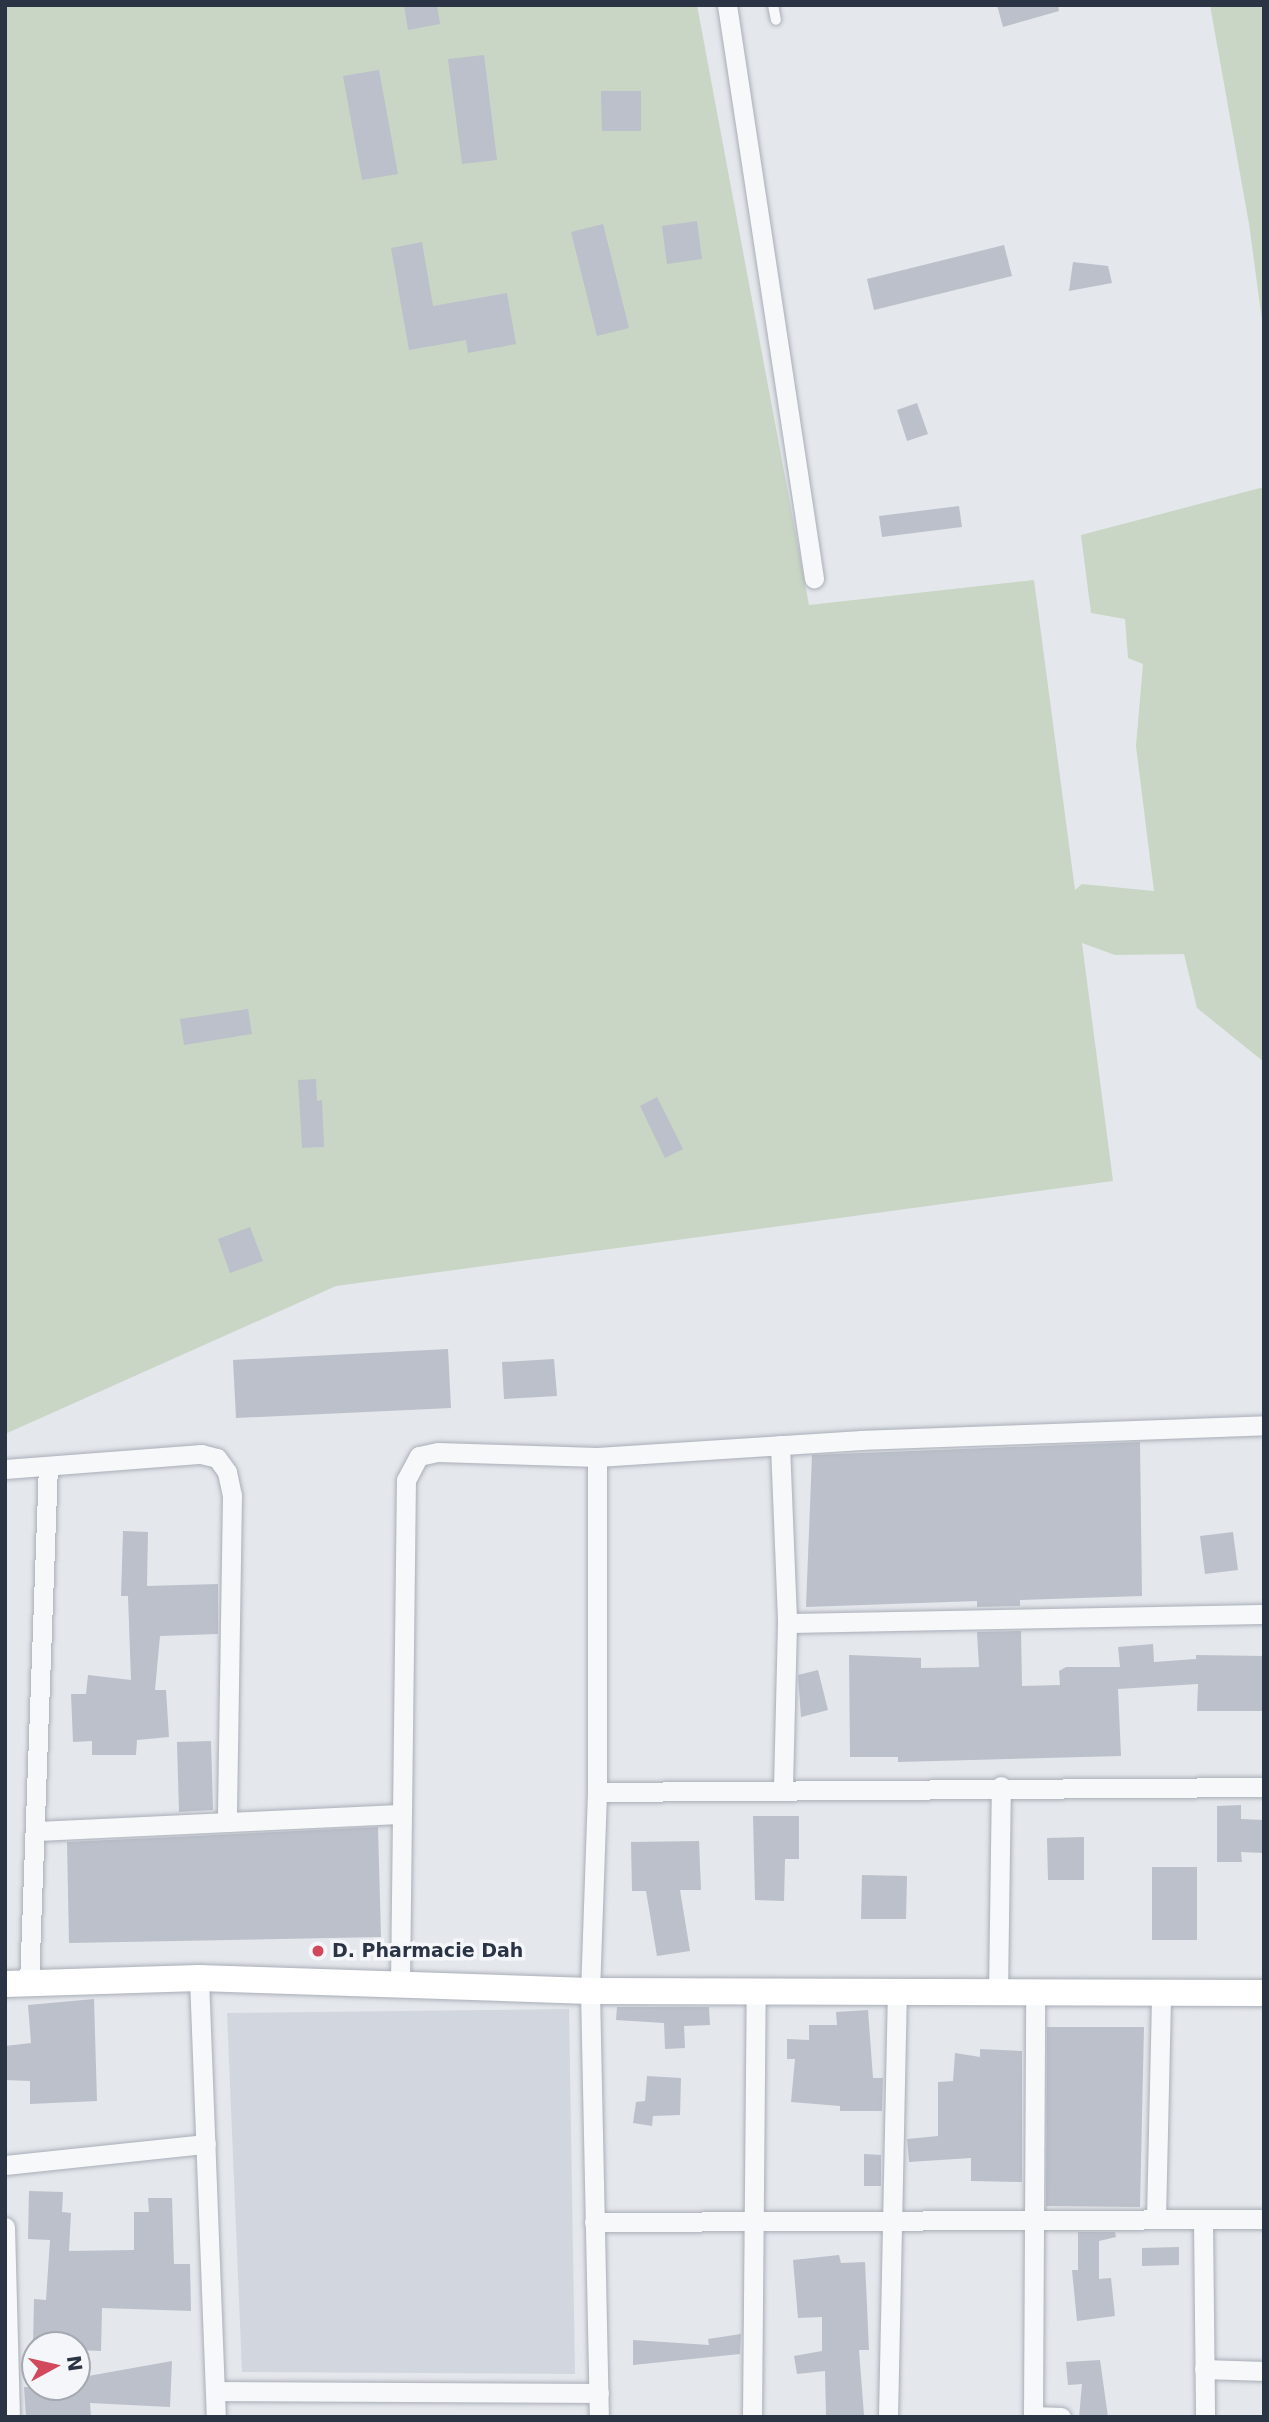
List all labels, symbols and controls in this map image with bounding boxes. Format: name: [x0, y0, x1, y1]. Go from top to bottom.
place label: D. Pharmacie Dah: [332, 1940, 523, 1962]
marker: D. Pharmacie Dah: [310, 1943, 326, 1959]
north arrow: [21, 2331, 91, 2401]
text: N: [63, 2354, 87, 2373]

